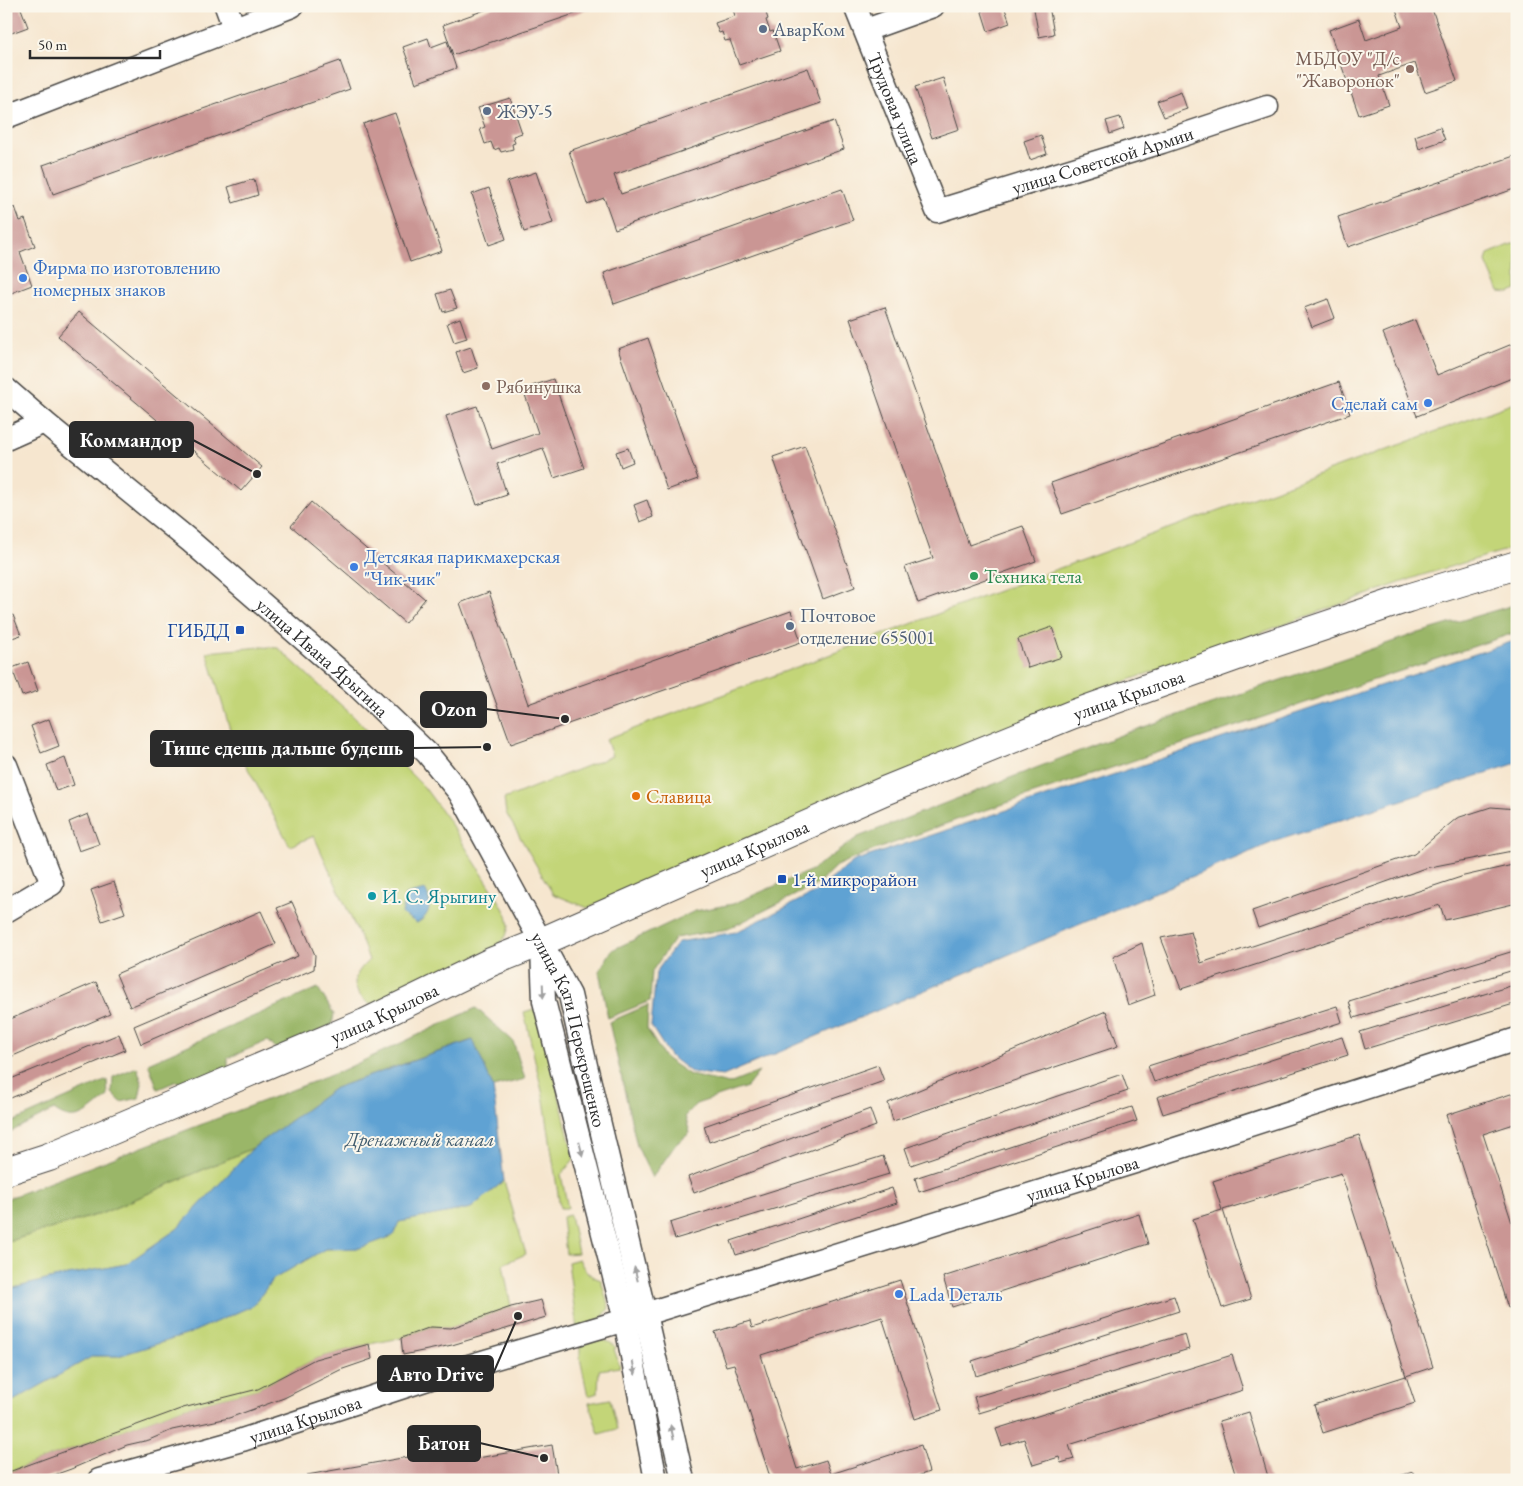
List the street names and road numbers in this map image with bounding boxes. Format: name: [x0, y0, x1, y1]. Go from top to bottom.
street label: Трудовая улица: [862, 48, 930, 168]
street label: улица Советской Армии: [1009, 120, 1196, 200]
street label: улица Ивана Ярыгина: [251, 592, 395, 723]
street label: улица Крылова: [1069, 663, 1188, 726]
street label: улица Крылова: [696, 813, 813, 883]
street label: улица Кати Перекрещенко: [525, 927, 613, 1130]
street label: улица Крылова: [326, 977, 443, 1049]
street label: улица Крылова: [1023, 1149, 1142, 1207]
street label: улица Крылова: [246, 1389, 365, 1449]

